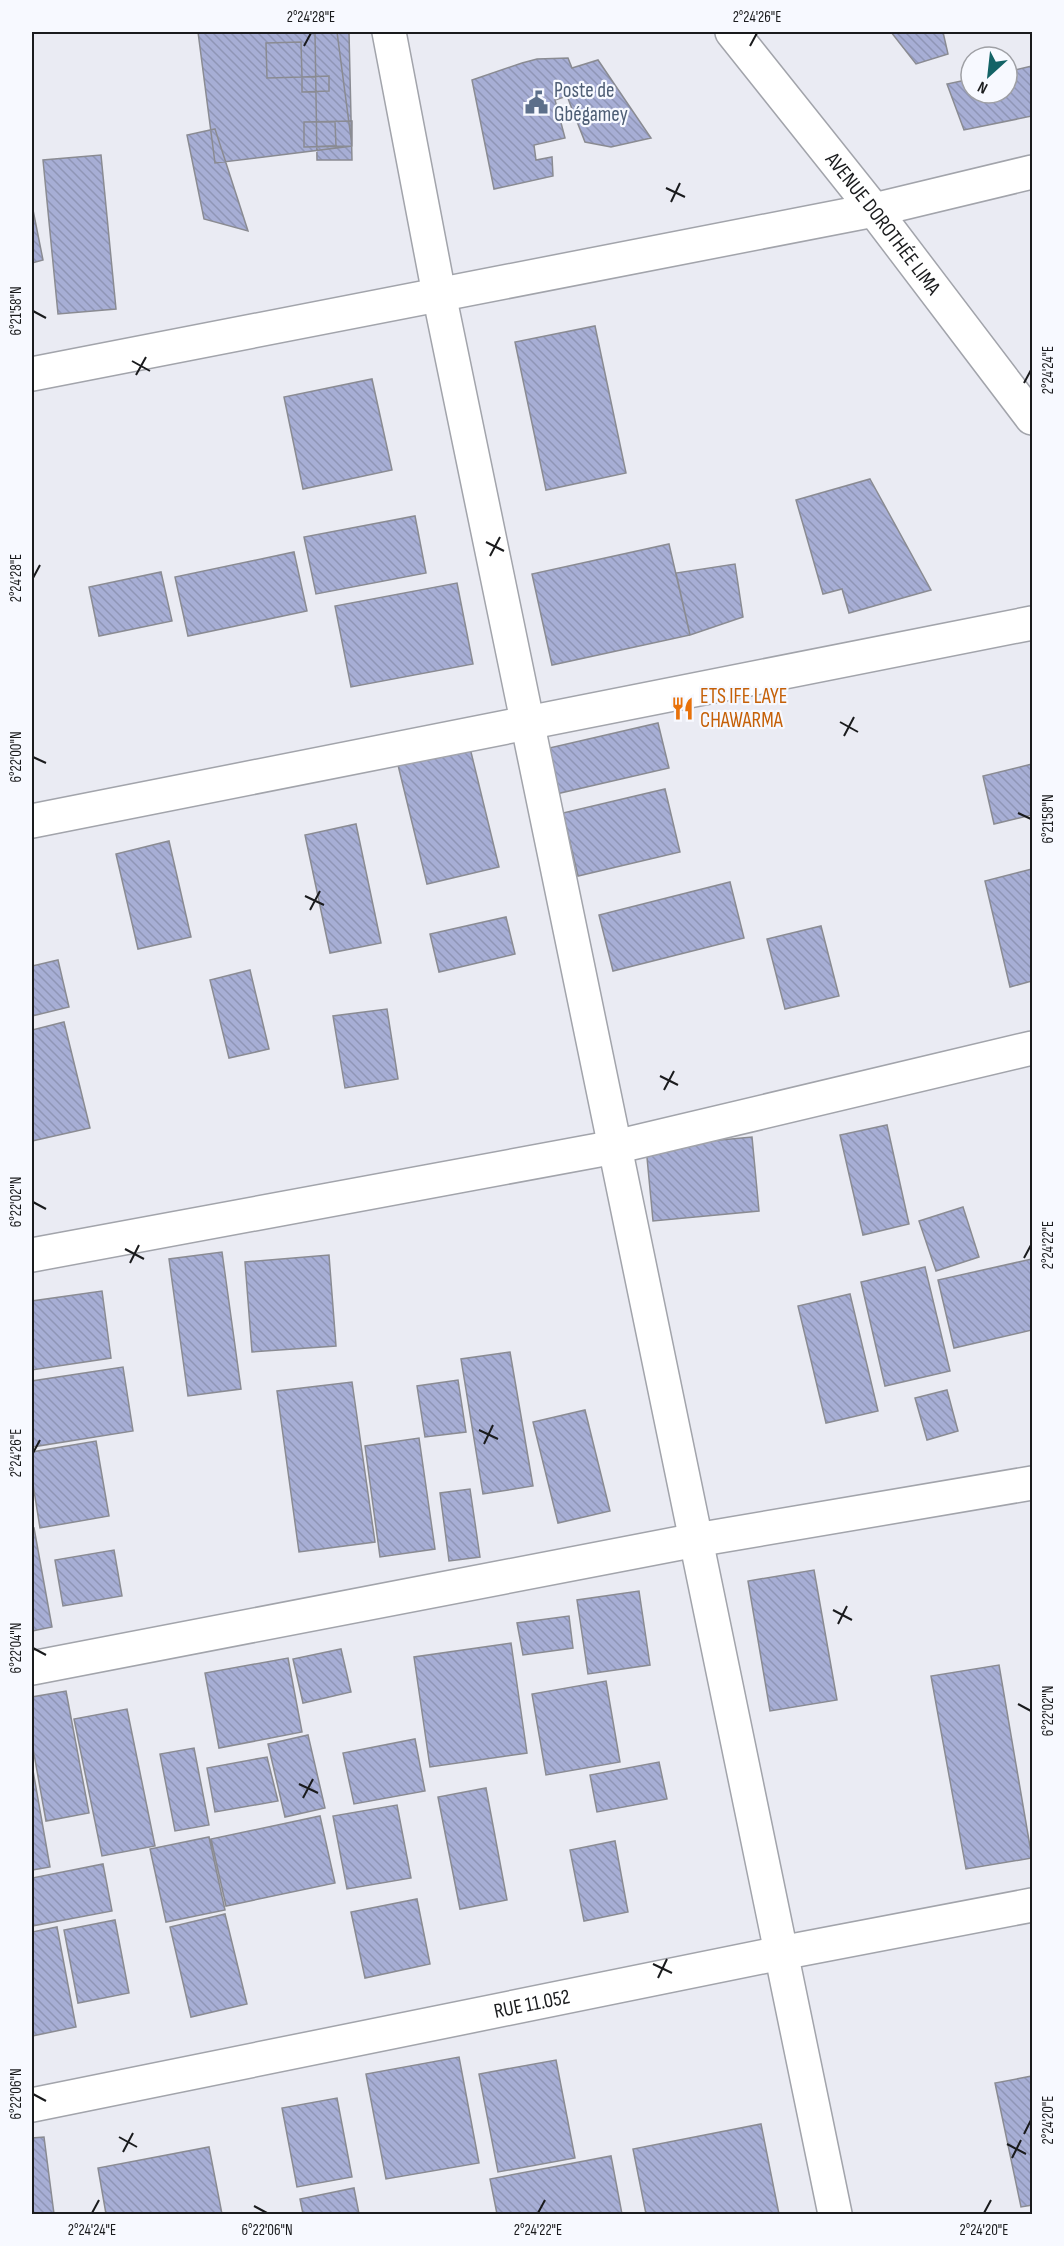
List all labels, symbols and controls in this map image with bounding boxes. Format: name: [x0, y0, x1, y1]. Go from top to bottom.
text: 2°24'28"E: [287, 8, 335, 27]
text: 2°24'26"E: [733, 8, 781, 27]
north arrow: [959, 45, 1019, 105]
text: N: [975, 77, 991, 97]
place label: Poste de Gbégamey: [554, 78, 628, 127]
public building icon: Poste de Gbégamey: [523, 89, 549, 115]
street label: AVENUE DOROTHÉE LIMA: [819, 147, 946, 301]
text: 6°21'58"N: [7, 286, 26, 336]
text: 2°24'24"E: [1039, 346, 1058, 394]
text: 2°24'28"E: [7, 554, 26, 602]
place label: ETS IFE LAYE CHAWARMA: [700, 684, 787, 733]
restaurant icon: ETS IFE LAYE CHAWARMA: [669, 695, 695, 721]
text: 6°22'00"N: [7, 731, 26, 783]
text: 6°21'58"N: [1039, 794, 1058, 844]
text: 6°22'02"N: [7, 1177, 26, 1227]
text: 2°24'22"E: [1039, 1221, 1058, 1269]
text: 2°24'26"E: [7, 1429, 26, 1477]
text: 6°22'04"N: [7, 1623, 26, 1673]
text: 6°22'02"N: [1039, 1686, 1058, 1736]
street label: RUE 11.052: [492, 1984, 572, 2024]
text: 6°22'06"N: [7, 2068, 26, 2120]
text: 2°24'20"E: [1039, 2096, 1058, 2144]
text: 2°24'24"E: [68, 2221, 116, 2240]
text: 6°22'06"N: [241, 2221, 293, 2240]
text: 2°24'22"E: [514, 2221, 562, 2240]
text: 2°24'20"E: [960, 2221, 1008, 2240]

